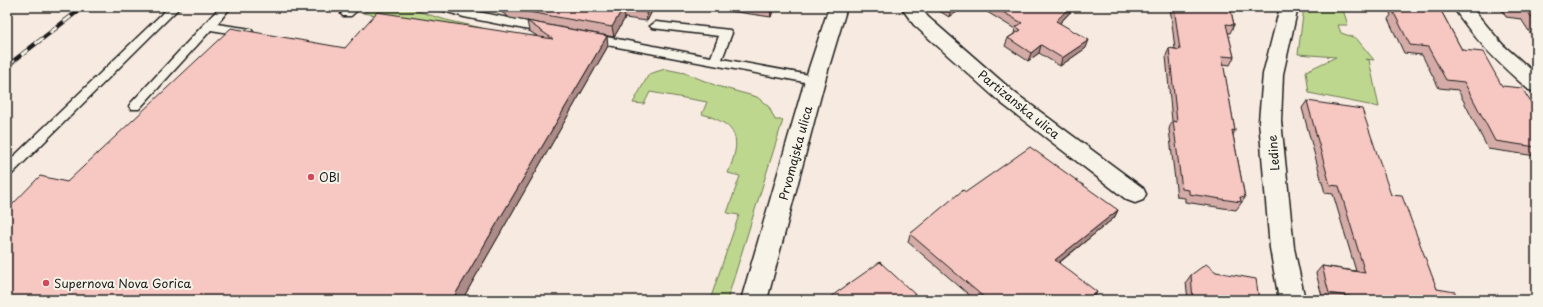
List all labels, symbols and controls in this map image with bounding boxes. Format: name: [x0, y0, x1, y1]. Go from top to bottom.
street label: Partizanska ulica: [974, 65, 1064, 143]
street label: Prvomajska ulica: [774, 103, 816, 202]
street label: Ledine: [1262, 134, 1284, 172]
place label: OBI: [319, 168, 340, 186]
marker: OBI: [306, 172, 316, 182]
place label: Supernova Nova Gorica: [54, 274, 191, 292]
marker: Supernova Nova Gorica: [41, 278, 51, 288]

